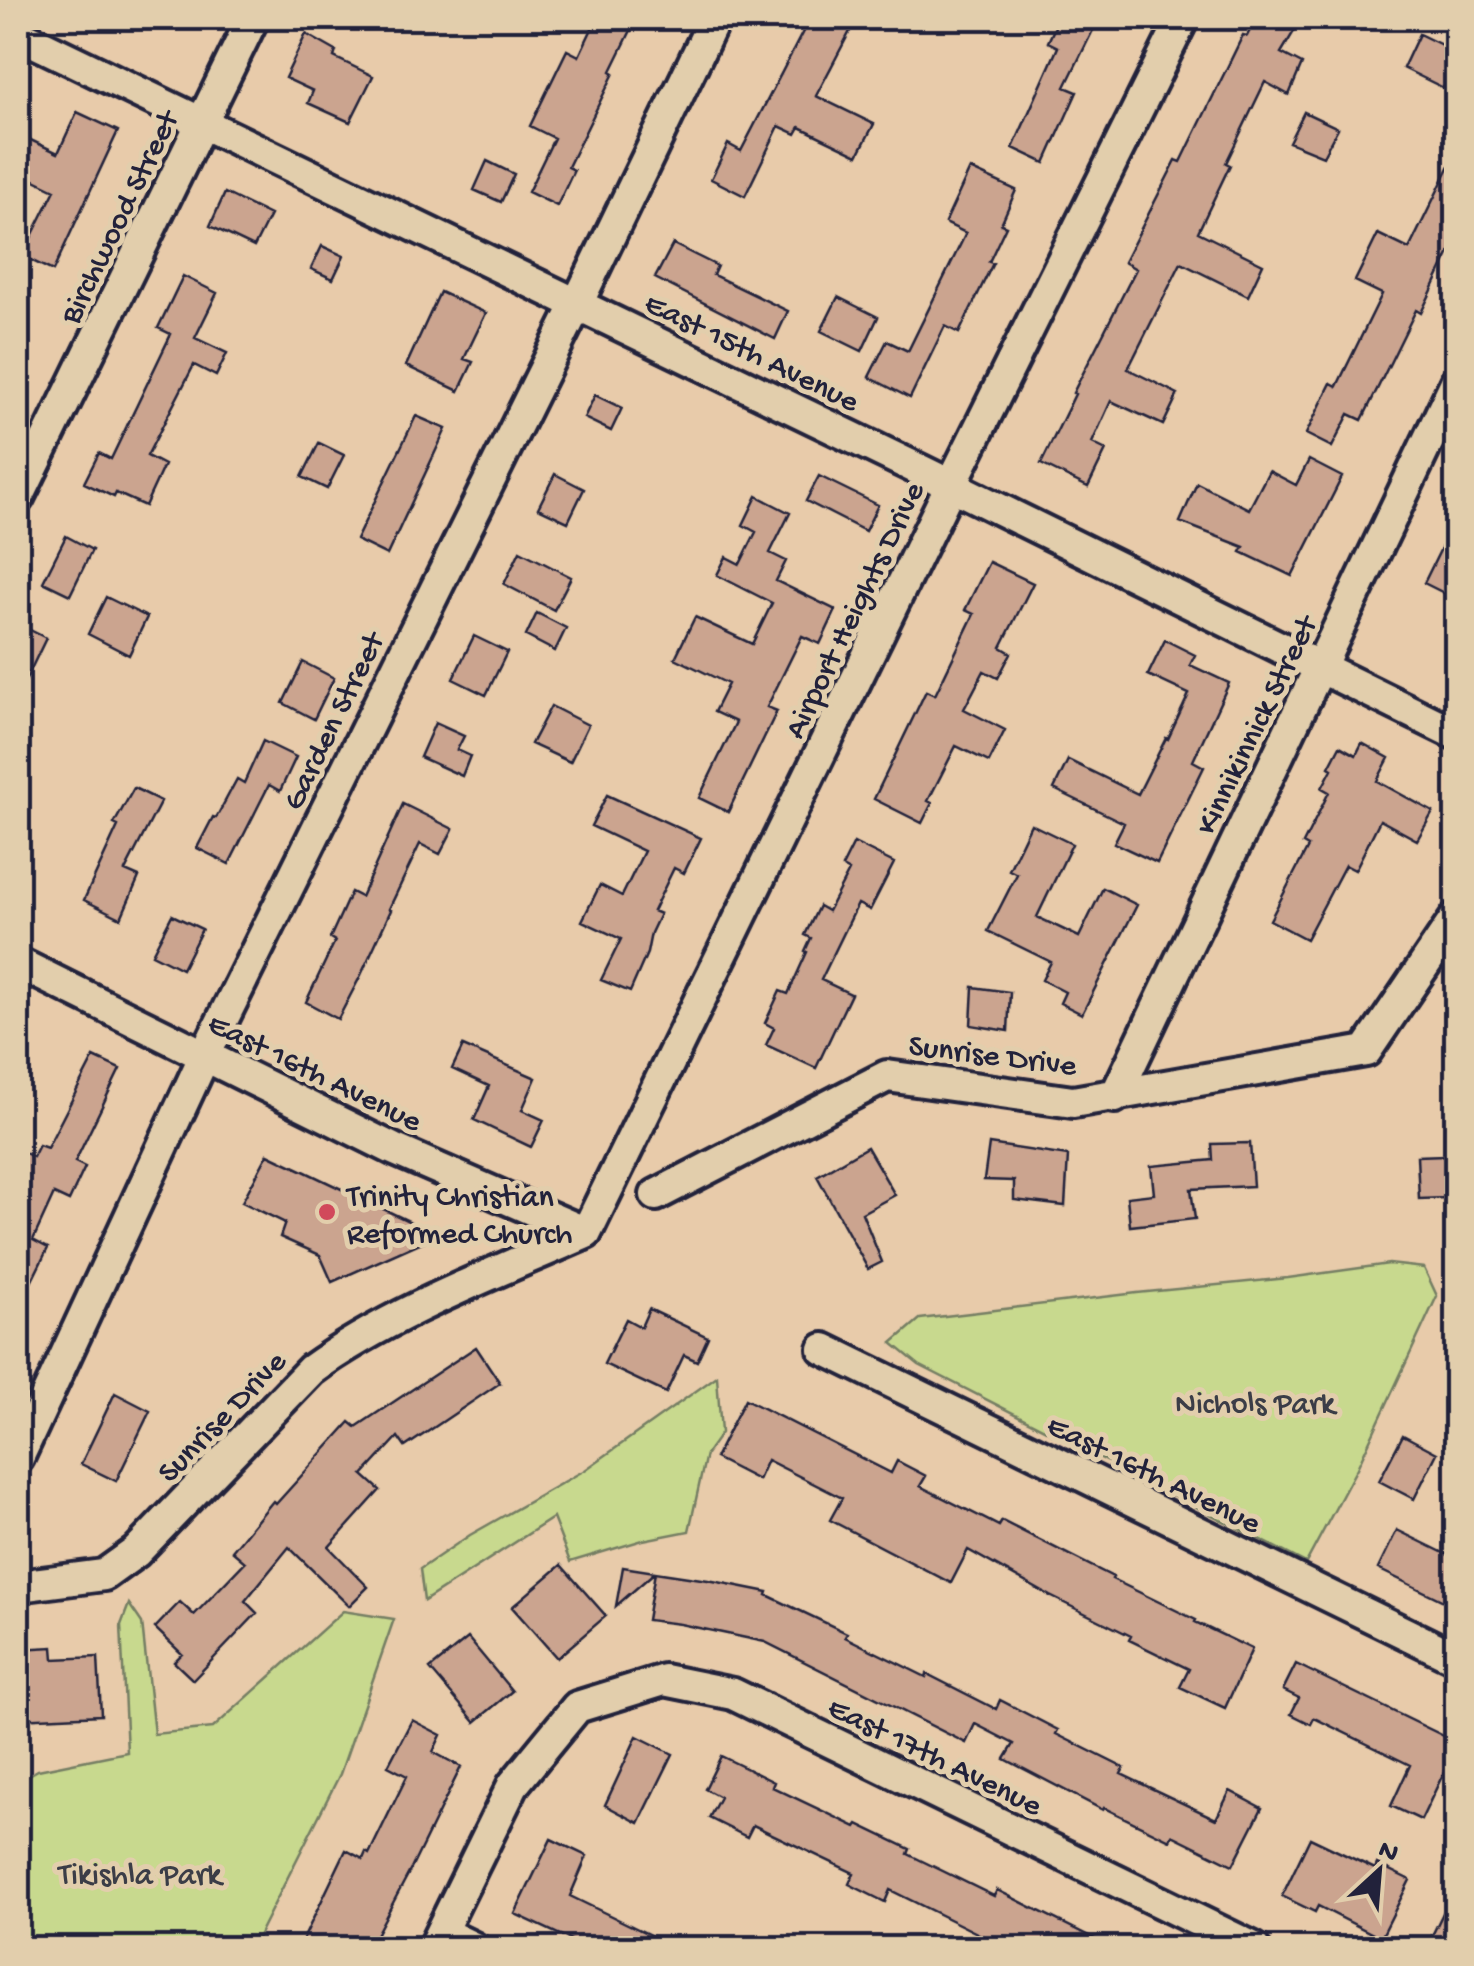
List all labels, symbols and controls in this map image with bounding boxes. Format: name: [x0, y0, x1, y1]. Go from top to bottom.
street label: Birchwood Street: [53, 103, 191, 332]
street label: East 15th Avenue: [637, 286, 865, 423]
street label: Airport Heights Drive: [778, 476, 935, 746]
street label: Kinnikinnick Street: [1189, 608, 1329, 842]
street label: Garden Street: [276, 625, 396, 817]
street label: East 16th Avenue: [201, 1006, 427, 1143]
street label: Sunrise Drive: [906, 1029, 1079, 1087]
place label: Trinity Christian Reformed Church: [345, 1180, 573, 1255]
marker: Trinity Christian Reformed Church: [316, 1201, 338, 1223]
street label: Sunrise Drive: [151, 1344, 296, 1492]
park label: Nichols Park: [1175, 1387, 1338, 1425]
street label: East 16th Avenue: [1040, 1408, 1266, 1545]
street label: East 17th Avenue: [820, 1690, 1048, 1827]
north arrow: [1329, 1821, 1429, 1921]
text: N: [1373, 1834, 1403, 1871]
park label: Tikishla Park: [57, 1858, 224, 1896]

